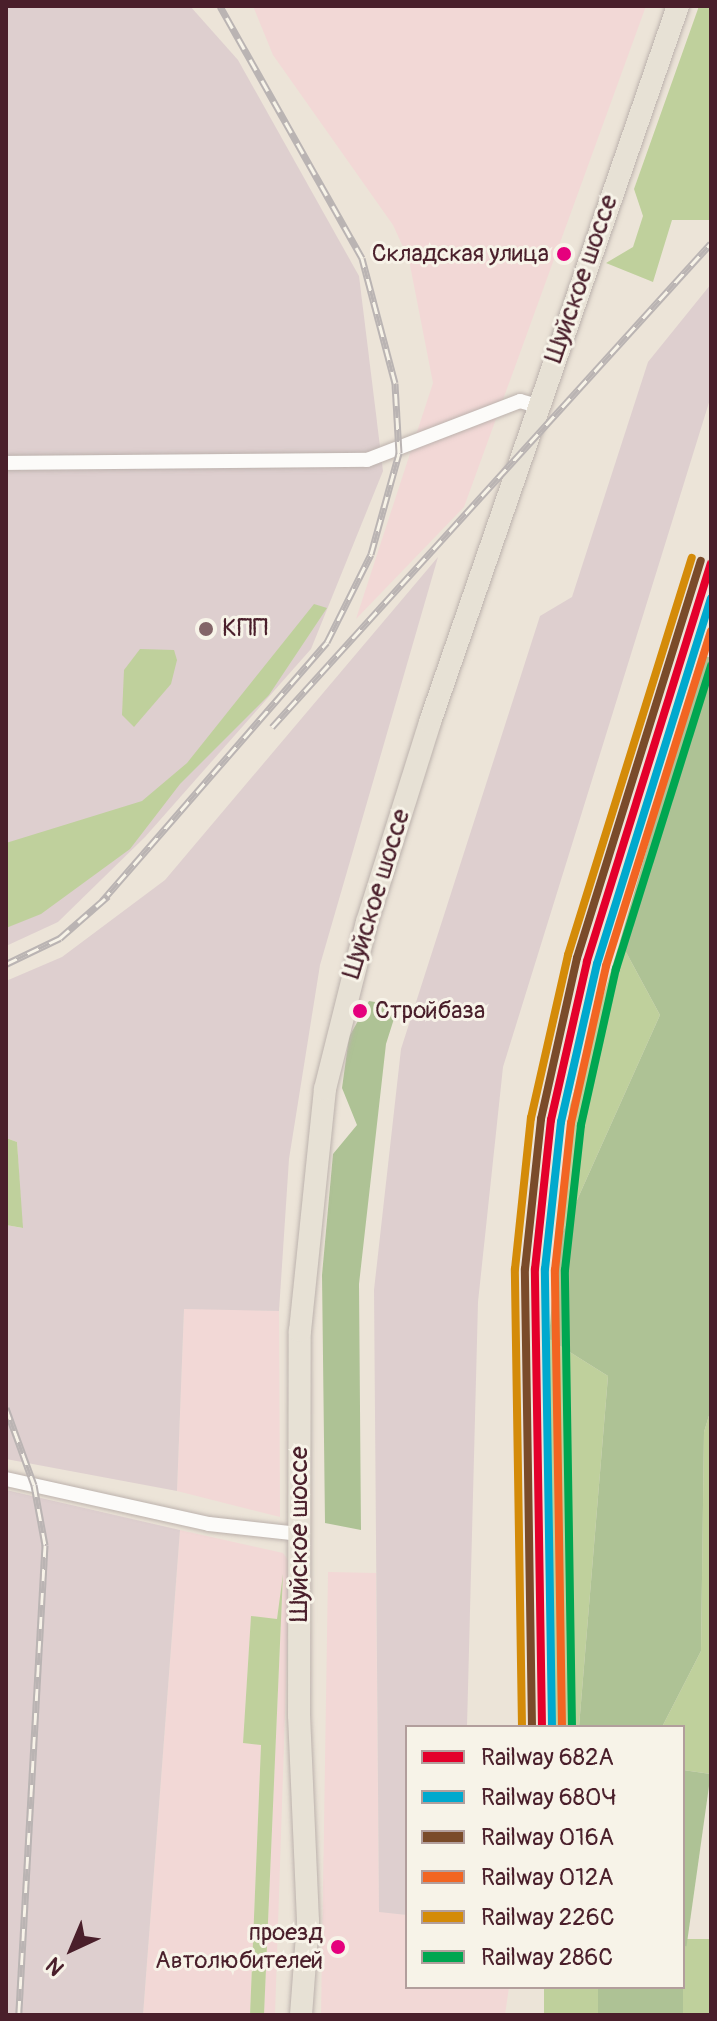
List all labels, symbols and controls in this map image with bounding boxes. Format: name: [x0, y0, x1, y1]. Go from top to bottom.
street label: Шуйское шоссе: [539, 191, 625, 367]
place label: Складская улица: [372, 240, 549, 268]
marker: Складская улица: [556, 246, 572, 262]
place label: КПП: [222, 613, 268, 645]
marker: КПП: [197, 620, 215, 638]
street label: Шуйское шоссе: [336, 806, 418, 982]
place label: Стройбаза: [375, 997, 485, 1025]
marker: Стройбаза: [352, 1003, 368, 1019]
street label: Шуйское шоссе: [284, 1446, 316, 1622]
legend: [405, 1725, 685, 1989]
text: Railway 682А: [481, 1743, 614, 1772]
text: Railway 680Ч: [481, 1783, 616, 1812]
text: Railway 016А: [481, 1823, 614, 1852]
text: Railway 012А: [481, 1863, 614, 1892]
text: Railway 226С: [481, 1903, 614, 1932]
north arrow: [32, 1909, 112, 1989]
place label: проезд Автолюбителей: [155, 1919, 323, 1975]
marker: проезд Автолюбителей: [330, 1939, 346, 1955]
text: Railway 286С: [481, 1943, 613, 1972]
text: N: [40, 1951, 70, 1982]

